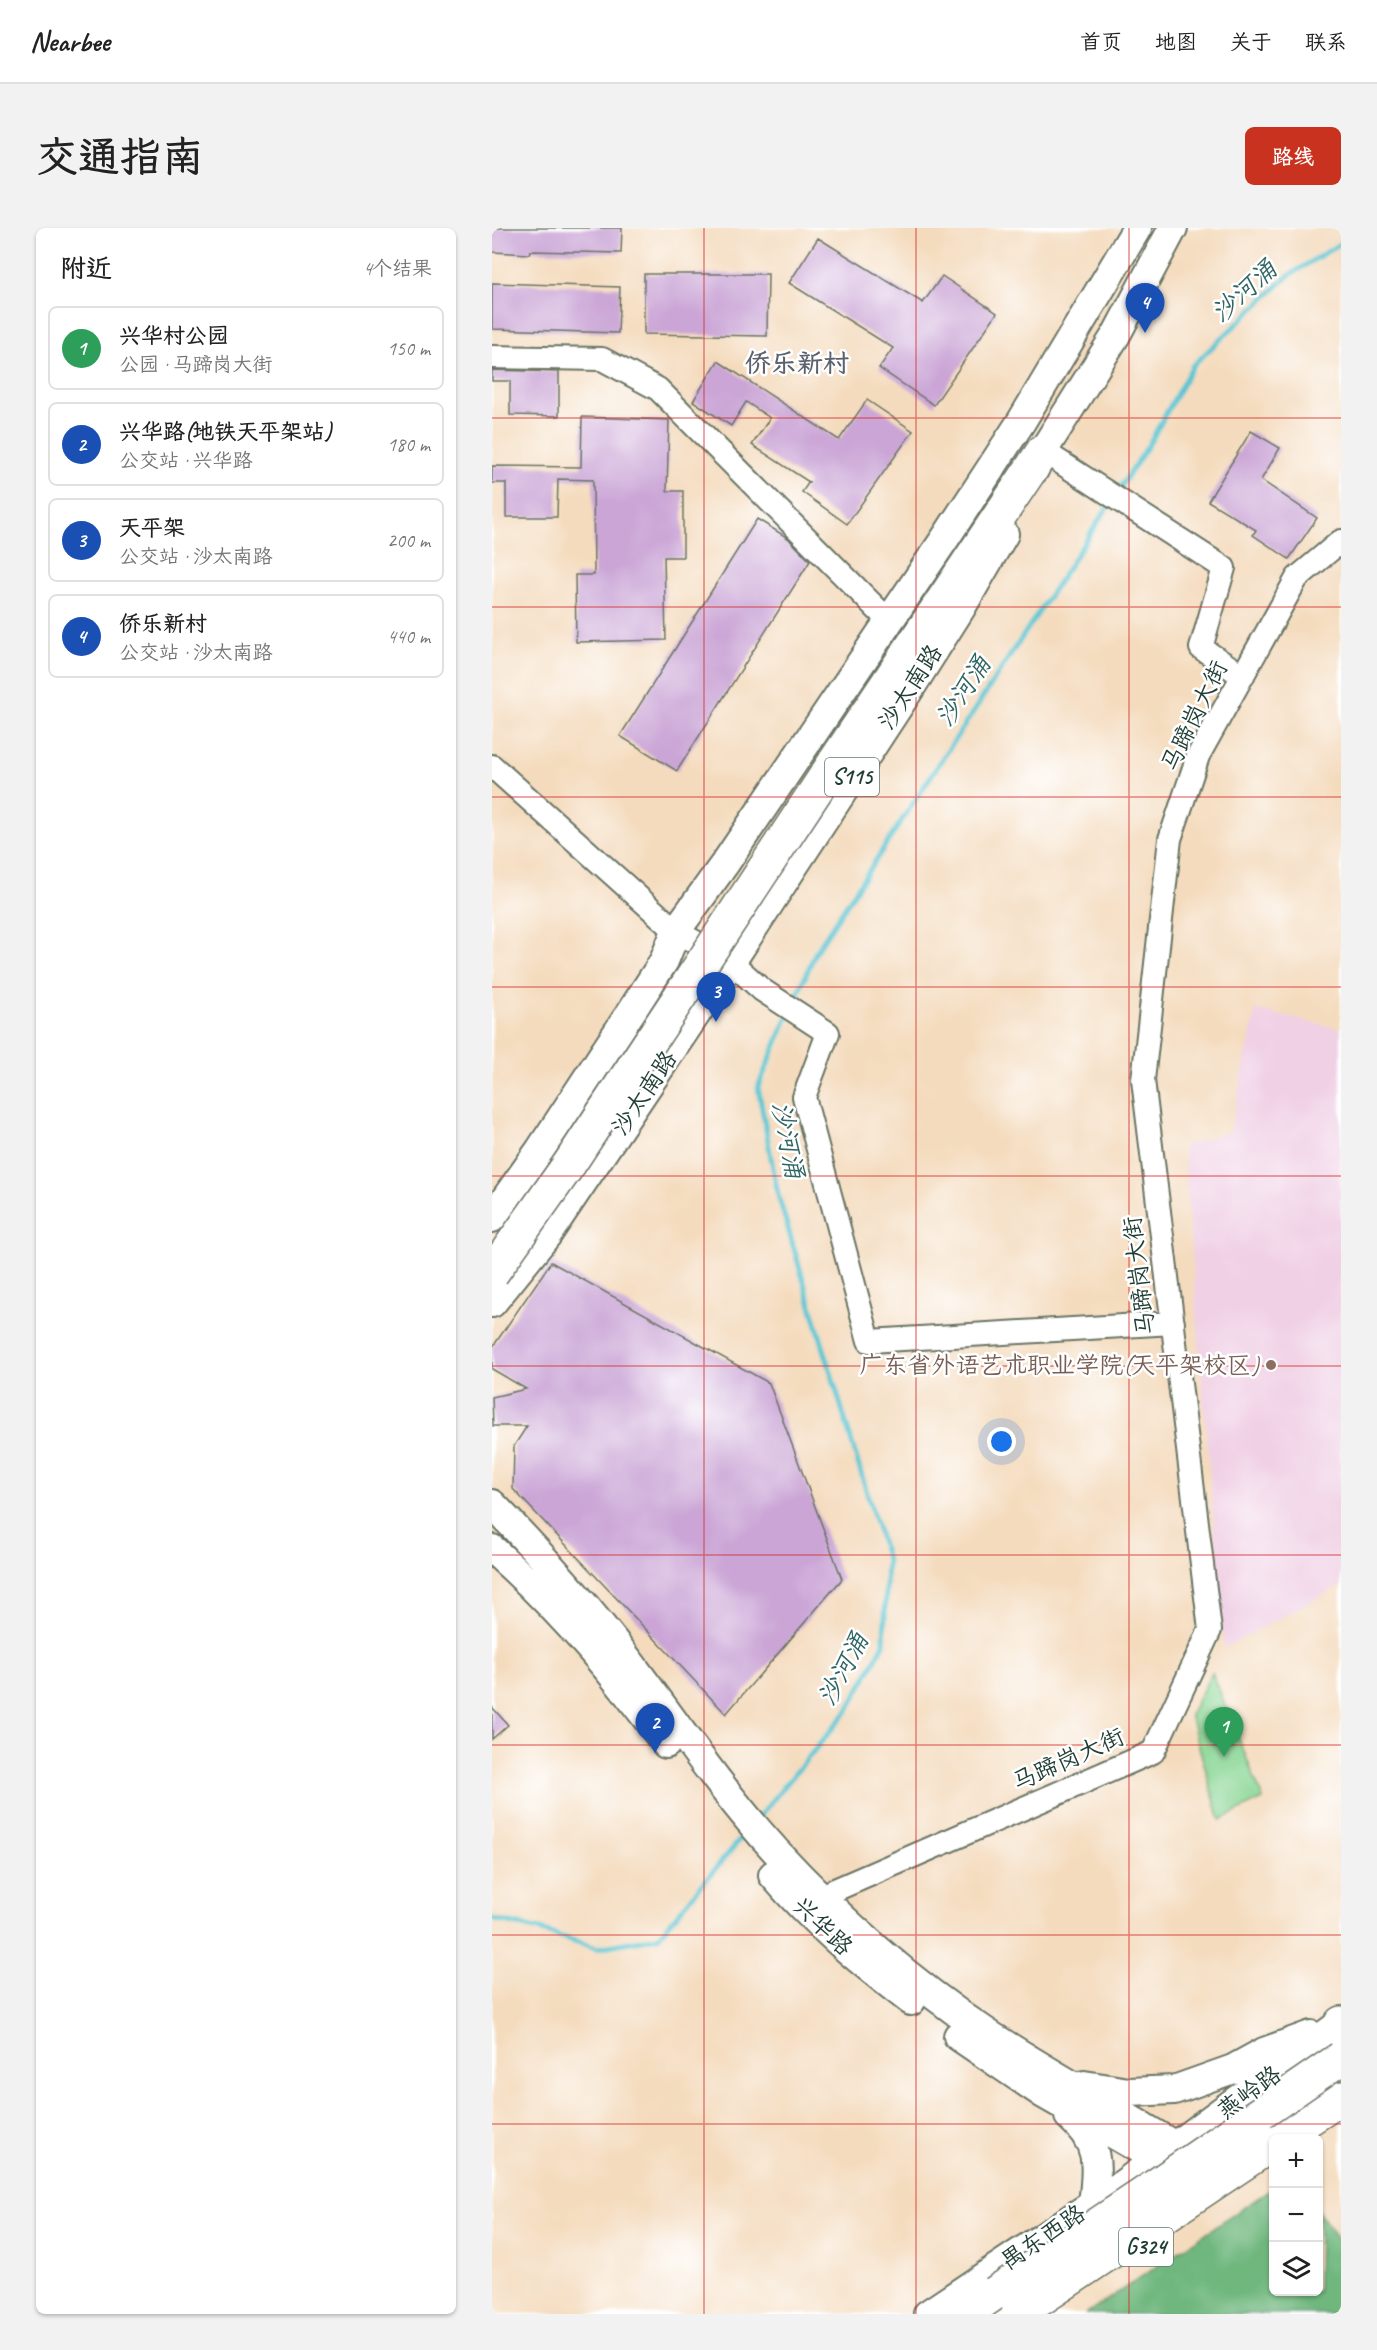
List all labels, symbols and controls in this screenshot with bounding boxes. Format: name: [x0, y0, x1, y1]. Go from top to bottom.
text: Nearbee: [30, 24, 110, 59]
text: 首页: [1080, 29, 1122, 55]
text: 地图: [1155, 29, 1197, 55]
text: 关于: [1230, 29, 1272, 55]
text: 联系: [1305, 29, 1347, 55]
button: 路线: [1245, 127, 1341, 185]
text: 交通指南: [36, 131, 204, 184]
text: 附近: [60, 252, 112, 285]
water label: 沙河涌: [1204, 252, 1285, 329]
text: 4个结果: [363, 256, 432, 281]
pin: 4: [1126, 284, 1164, 333]
text: 兴华村公园: [119, 322, 229, 350]
text: 1: [77, 336, 86, 361]
text: 150 m: [387, 336, 430, 361]
district label: 侨乐新村: [745, 347, 849, 380]
text: 公园 · 马蹄岗大街: [119, 352, 272, 377]
text: 兴华路(地铁天平架站): [119, 418, 332, 446]
text: 2: [77, 432, 86, 457]
text: 180 m: [387, 432, 430, 457]
text: 公交站 · 兴华路: [119, 448, 252, 473]
text: 天平架: [119, 514, 185, 542]
text: 3: [77, 528, 86, 553]
text: 200 m: [387, 528, 430, 553]
text: 公交站 · 沙太南路: [119, 544, 272, 569]
text: 侨乐新村: [119, 610, 207, 638]
text: 4: [77, 624, 86, 649]
text: 440 m: [387, 624, 430, 649]
street label: 沙太南路: [871, 639, 949, 735]
text: 公交站 · 沙太南路: [119, 640, 272, 665]
water label: 沙河涌: [928, 648, 999, 733]
street label: 马蹄岗大街: [1154, 655, 1234, 777]
road number: S115: [825, 758, 879, 796]
pin: 3: [696, 972, 736, 1022]
street label: 沙太南路: [605, 1045, 683, 1141]
water label: 沙河涌: [764, 1099, 812, 1182]
street label: 马蹄岗大街: [1117, 1215, 1161, 1337]
place label: 广东省外语艺术职业学院(天平架校区): [859, 1350, 1260, 1380]
marker: 广东省外语艺术职业学院(天平架校区): [1264, 1358, 1278, 1372]
your location: [987, 1427, 1016, 1456]
water label: 沙河涌: [810, 1626, 876, 1711]
pin: 2: [636, 1704, 674, 1753]
pin: 1: [1204, 1708, 1244, 1757]
street label: 马蹄岗大街: [1007, 1721, 1129, 1797]
street label: 兴华路: [787, 1890, 859, 1962]
street label: 燕岭路: [1211, 2059, 1287, 2125]
map controls: [1269, 2134, 1323, 2296]
button: +: [1269, 2134, 1323, 2188]
button: −: [1269, 2188, 1323, 2242]
street label: 禺东西路: [995, 2198, 1091, 2276]
road number: G324: [1119, 2228, 1173, 2266]
button: layers: [1269, 2242, 1323, 2296]

